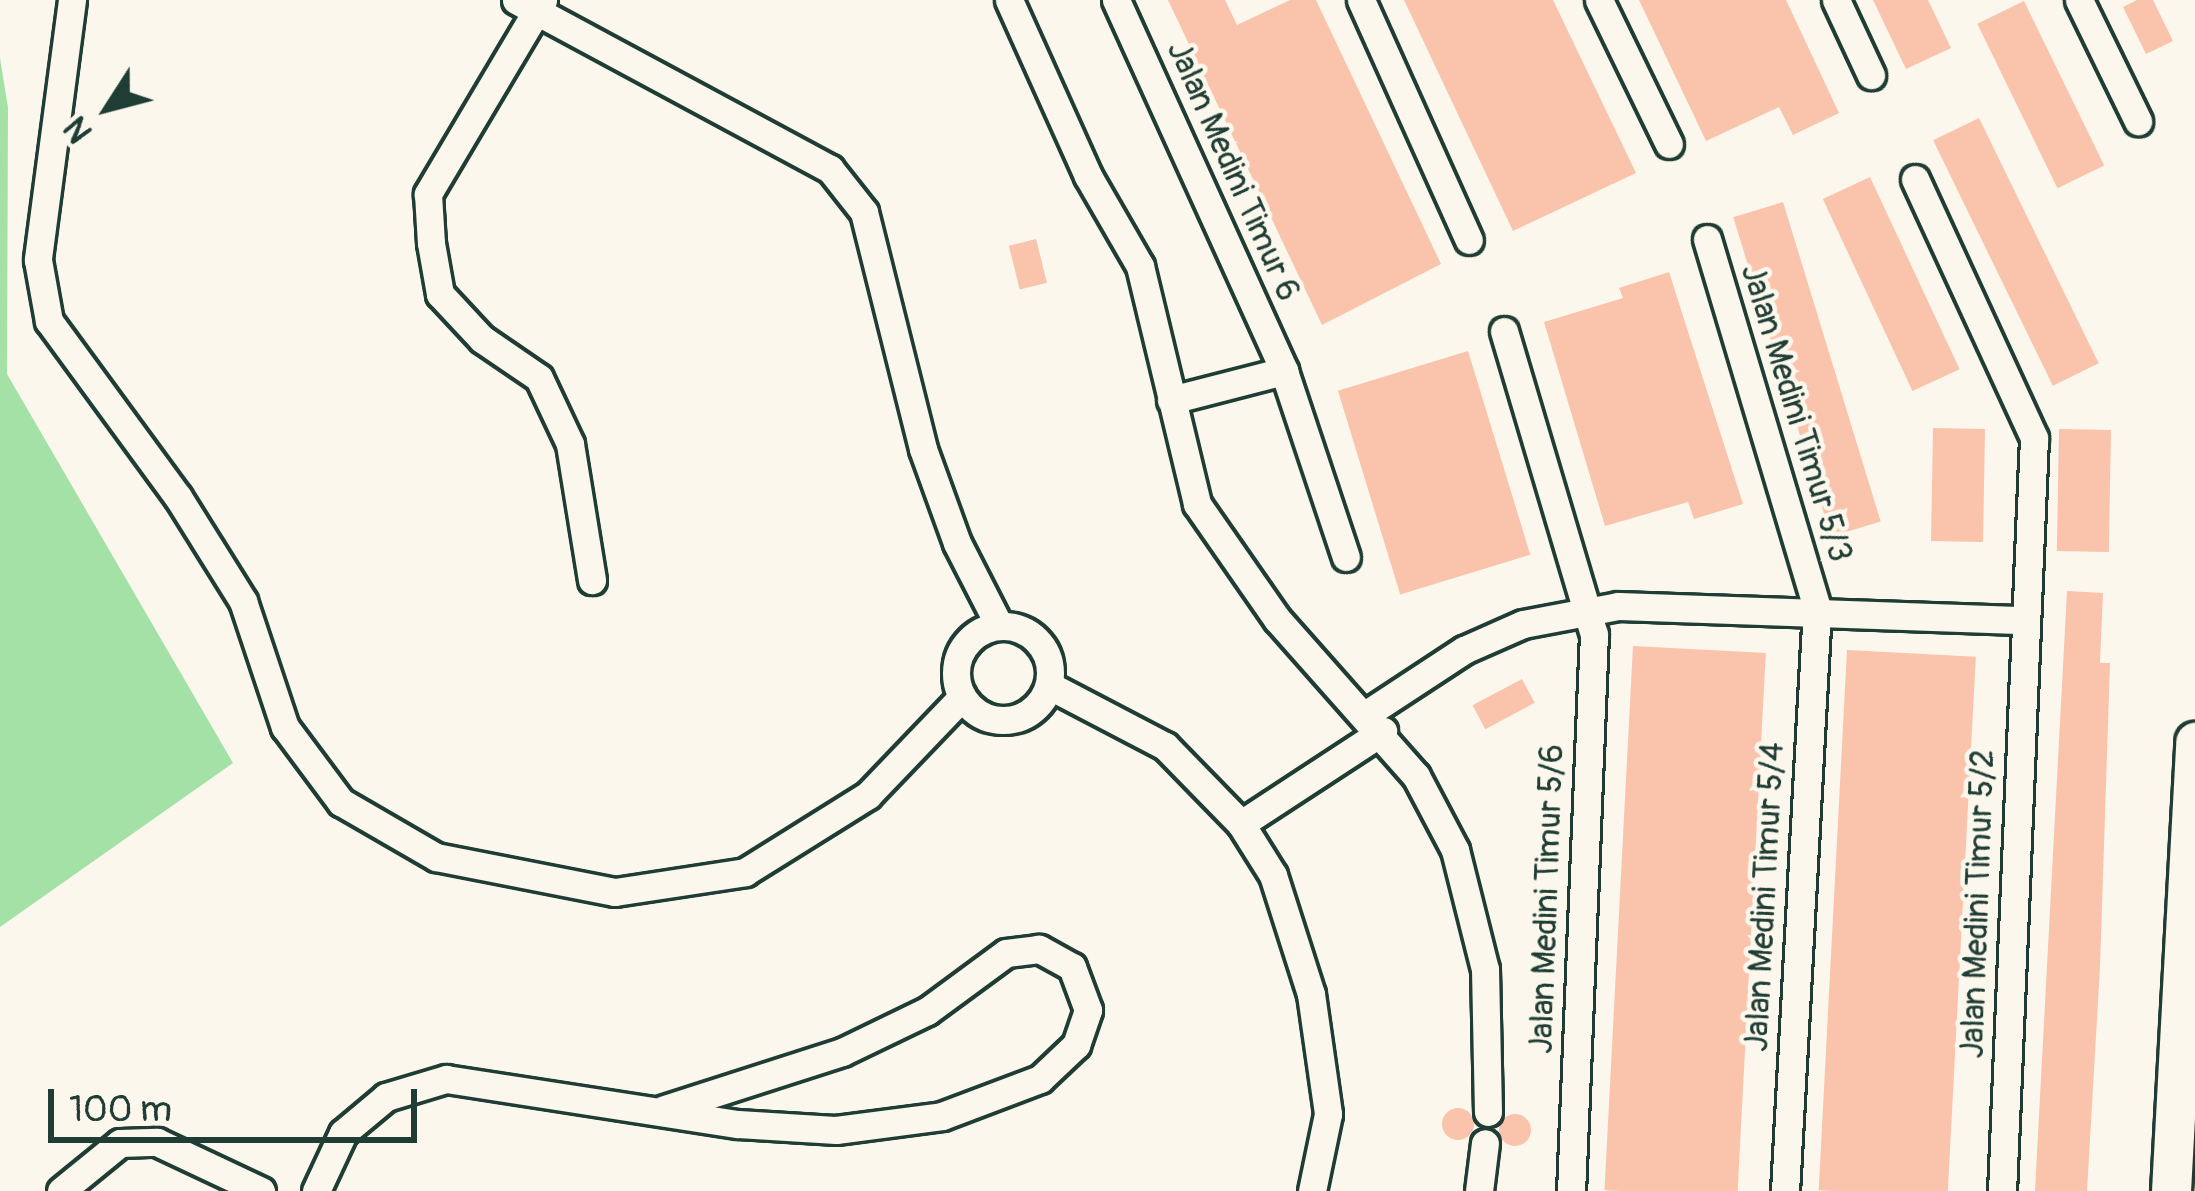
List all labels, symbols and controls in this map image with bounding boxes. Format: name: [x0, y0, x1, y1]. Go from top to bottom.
street label: Jalan Medini Timur 6: [1158, 35, 1308, 307]
north arrow: [48, 48, 168, 168]
text: N: [55, 108, 102, 151]
street label: Jalan Medini Timur 5/3: [1732, 259, 1860, 567]
street label: Jalan Medini Timur 5/4: [1737, 741, 1793, 1053]
street label: Jalan Medini Timur 5/6: [1522, 743, 1572, 1055]
street label: Jalan Medini Timur 5/2: [1953, 749, 2003, 1059]
scale bar: [54, 1065, 423, 1139]
text: 100 m: [69, 1087, 172, 1132]

